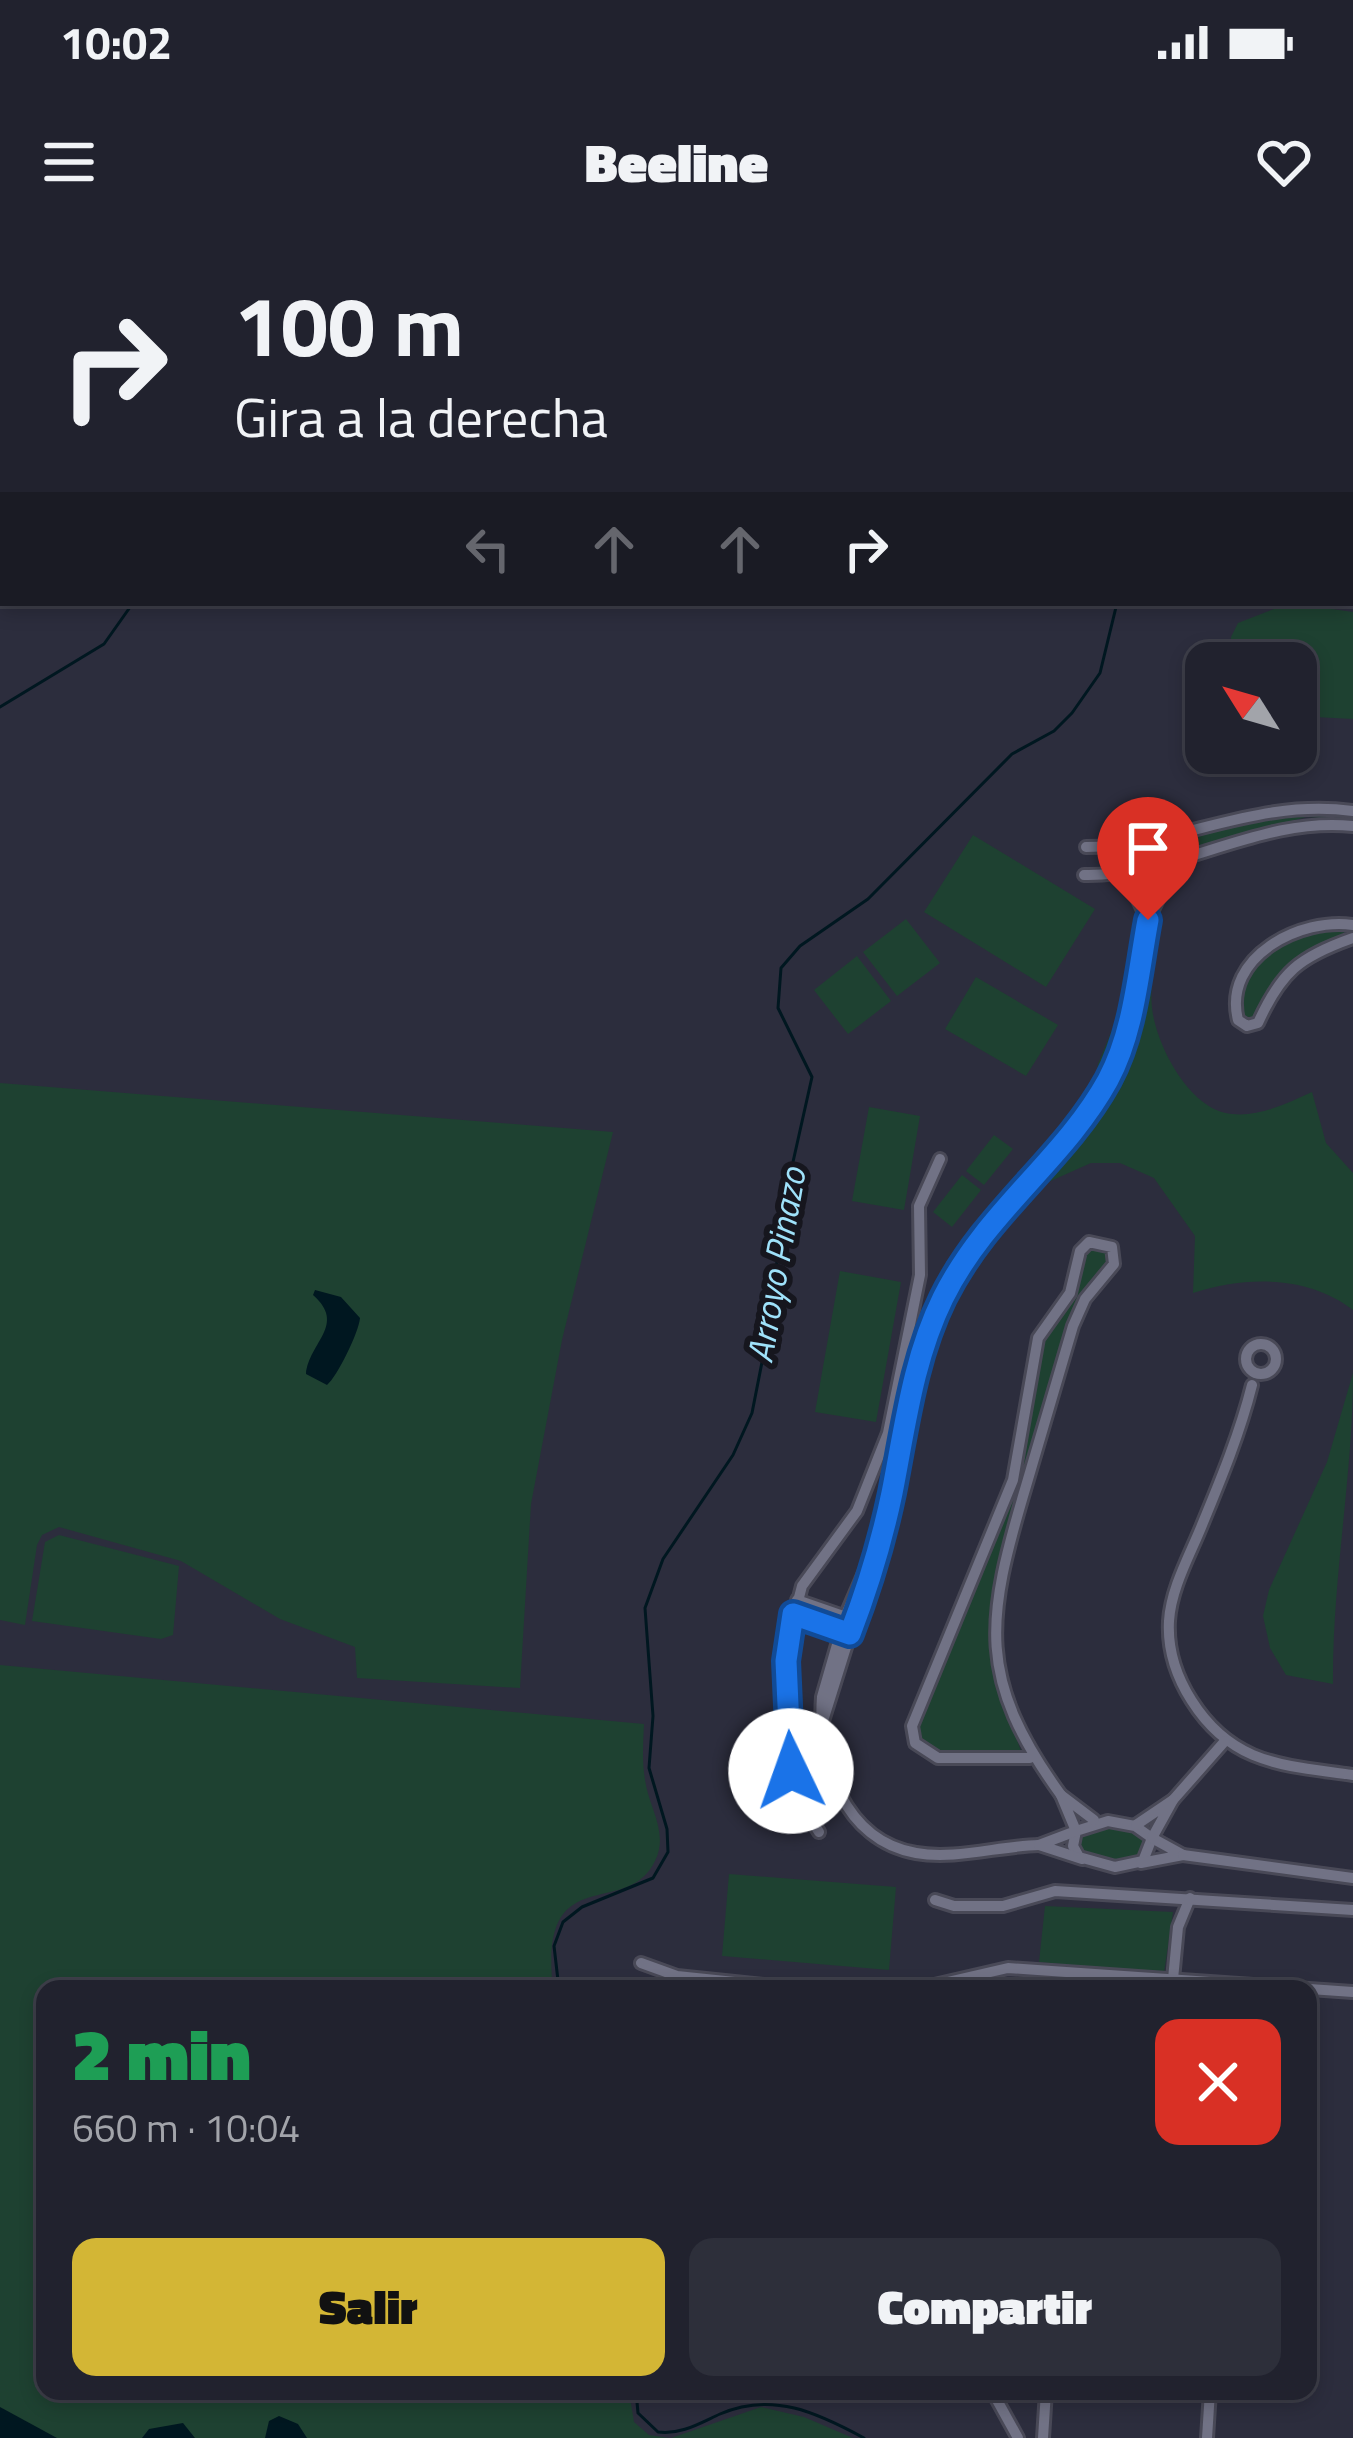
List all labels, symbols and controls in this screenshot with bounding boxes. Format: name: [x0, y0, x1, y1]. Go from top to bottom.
text: 10:02: [60, 8, 172, 76]
text: Beeline: [585, 121, 768, 203]
icon: menu: [36, 129, 102, 195]
icon: heart: [1251, 129, 1317, 195]
text: 100 m: [234, 261, 464, 389]
icon: right: [36, 288, 192, 444]
text: Gira a la derecha: [234, 376, 608, 458]
icon: left: [455, 516, 521, 582]
icon: ahead: [581, 516, 647, 582]
icon: ahead: [707, 516, 773, 582]
icon: right: [833, 516, 899, 582]
north arrow: [1185, 642, 1317, 774]
map controls: [1185, 642, 1317, 774]
pin: [1097, 797, 1199, 920]
icon: arrive: [1115, 815, 1181, 881]
water label: Arroyo Pinazo: [731, 1162, 820, 1367]
position arrow: [728, 1708, 854, 1834]
text: 2 min: [72, 1998, 251, 2108]
button: close: [1155, 2019, 1281, 2145]
text: 660 m · 10:04: [72, 2098, 300, 2157]
button: Salir: [72, 2238, 665, 2376]
button: Compartir: [689, 2238, 1281, 2376]

